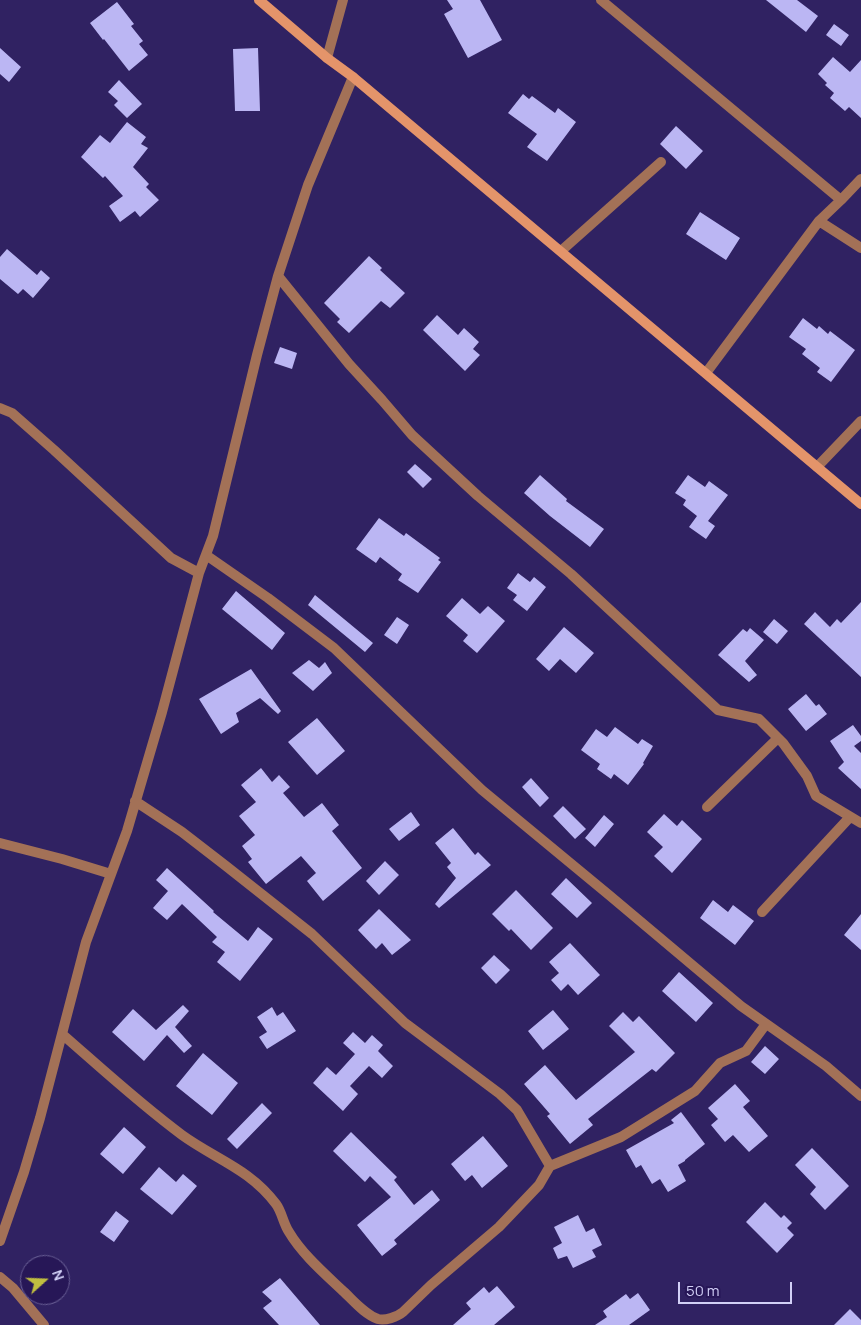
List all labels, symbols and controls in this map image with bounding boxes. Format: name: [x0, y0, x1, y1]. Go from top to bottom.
north arrow: [20, 1255, 70, 1305]
text: N: [48, 1267, 69, 1283]
scale bar: [681, 1272, 795, 1304]
text: 50 m: [686, 1280, 720, 1301]

